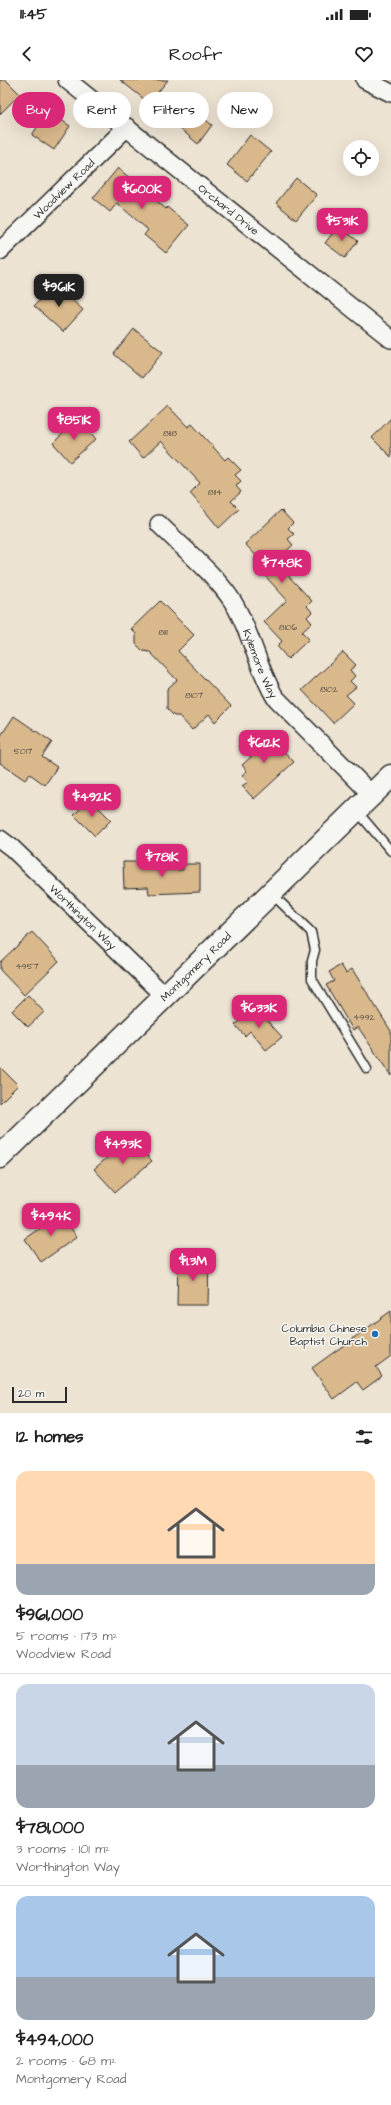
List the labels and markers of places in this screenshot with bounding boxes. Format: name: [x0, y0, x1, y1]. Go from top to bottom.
pin: $600K: [114, 176, 170, 210]
pin: $531K: [314, 208, 370, 242]
pin: $961K: [31, 274, 87, 308]
pin: $851K: [46, 407, 102, 441]
pin: $748K: [254, 550, 310, 584]
pin: $612K: [236, 730, 292, 764]
pin: $492K: [64, 784, 120, 818]
pin: $781K: [134, 844, 190, 878]
pin: $633K: [231, 995, 287, 1029]
pin: $493K: [95, 1131, 151, 1165]
pin: $494K: [23, 1203, 79, 1237]
pin: $1.3M: [165, 1248, 221, 1282]
place label: Columbia Chinese Baptist Church: [281, 1321, 368, 1349]
marker: Columbia Chinese Baptist Church: [370, 1329, 380, 1339]

